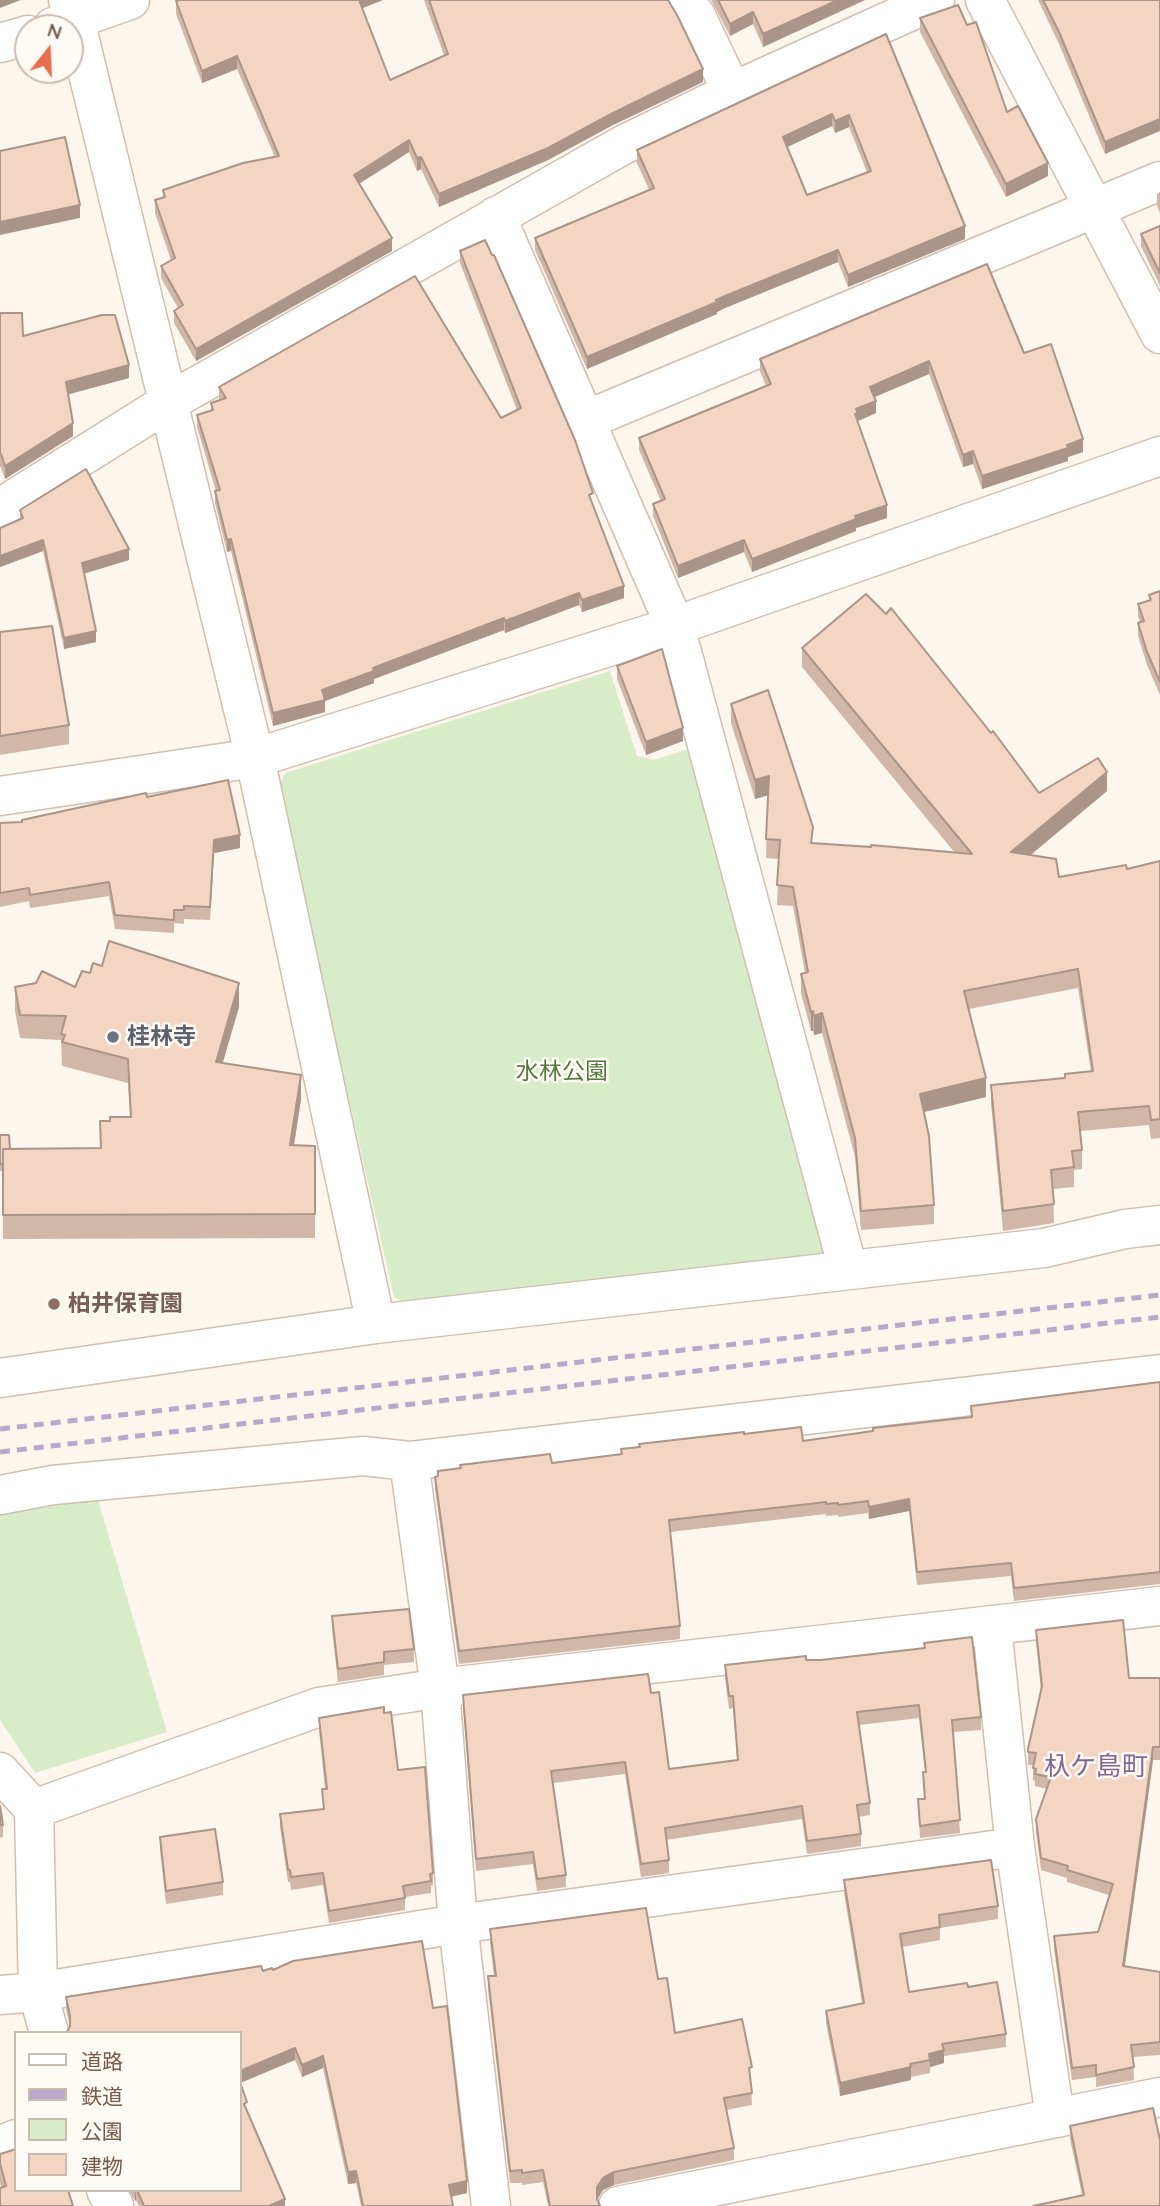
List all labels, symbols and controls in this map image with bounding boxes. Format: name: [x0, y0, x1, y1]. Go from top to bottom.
north arrow: [14, 14, 84, 84]
text: N: [45, 17, 65, 45]
place label: 桂林寺: [127, 1023, 196, 1051]
marker: 桂林寺: [105, 1029, 121, 1045]
park label: 水林公園: [516, 1058, 608, 1086]
place label: 柏井保育園: [68, 1290, 183, 1318]
marker: 柏井保育園: [46, 1296, 62, 1312]
district label: 杁ケ島町: [1044, 1751, 1148, 1783]
legend: [14, 2031, 242, 2192]
text: 道路: [81, 2048, 123, 2074]
text: 鉄道: [81, 2083, 123, 2109]
text: 公園: [81, 2118, 123, 2144]
text: 建物: [81, 2153, 123, 2179]

